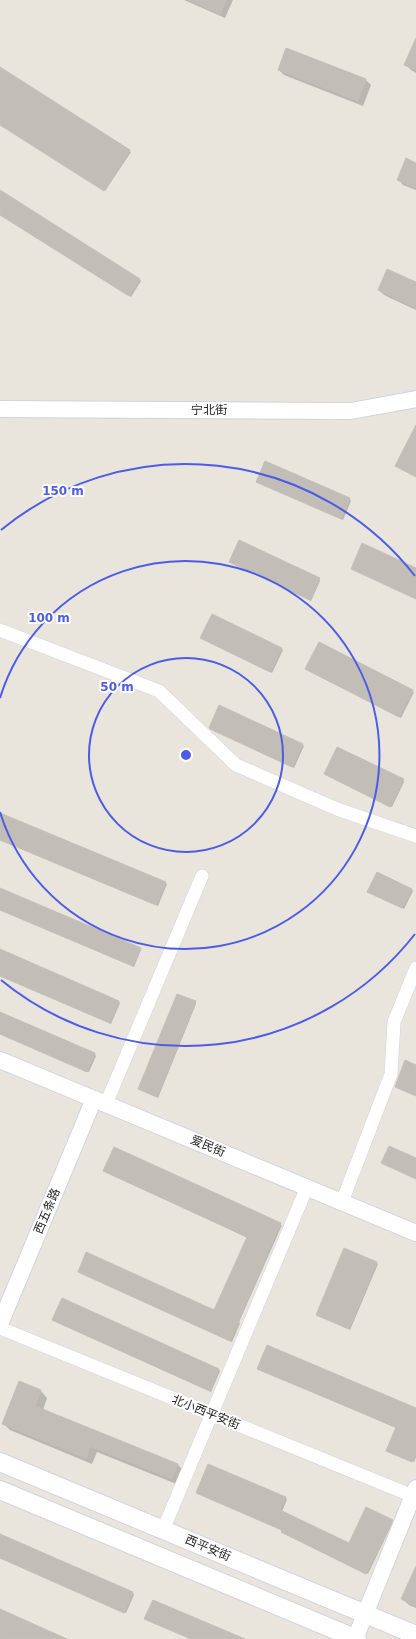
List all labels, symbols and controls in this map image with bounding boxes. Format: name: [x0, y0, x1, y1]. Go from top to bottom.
street label: 宁北街: [191, 403, 227, 417]
text: 150 m: [42, 484, 84, 498]
text: 100 m: [28, 611, 70, 625]
text: 50 m: [100, 680, 134, 694]
centre of rings: [179, 748, 193, 762]
street label: 爱民街: [189, 1133, 227, 1159]
street label: 西五条路: [31, 1186, 63, 1236]
street label: 北小西平安街: [170, 1392, 242, 1432]
street label: 西平安街: [183, 1532, 233, 1564]

